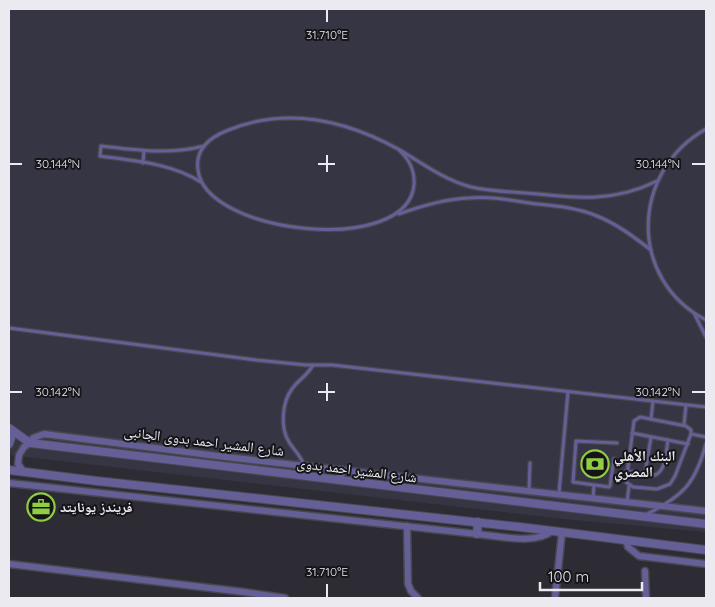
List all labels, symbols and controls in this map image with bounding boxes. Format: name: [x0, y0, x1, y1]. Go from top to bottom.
text: 31.710°E: [306, 27, 348, 42]
text: 30.144°N: [36, 156, 80, 171]
text: 30.144°N: [636, 156, 680, 171]
text: 30.142°N: [35, 384, 81, 399]
text: 30.142°N: [635, 384, 681, 399]
street label: شارع المشير احمد بدوى الجانبى: [123, 422, 285, 461]
place label: البنك الأهلي المصري: [614, 447, 675, 483]
bank icon: البنك الأهلي المصري: [580, 449, 610, 479]
street label: شارع المشير احمد بدوى: [296, 454, 418, 487]
office icon: فريندز يونايتد: [26, 492, 56, 522]
place label: فريندز يونايتد: [60, 498, 133, 516]
scale bar: [540, 560, 642, 592]
text: 31.710°E: [306, 564, 348, 579]
text: 100 m: [548, 567, 589, 586]

